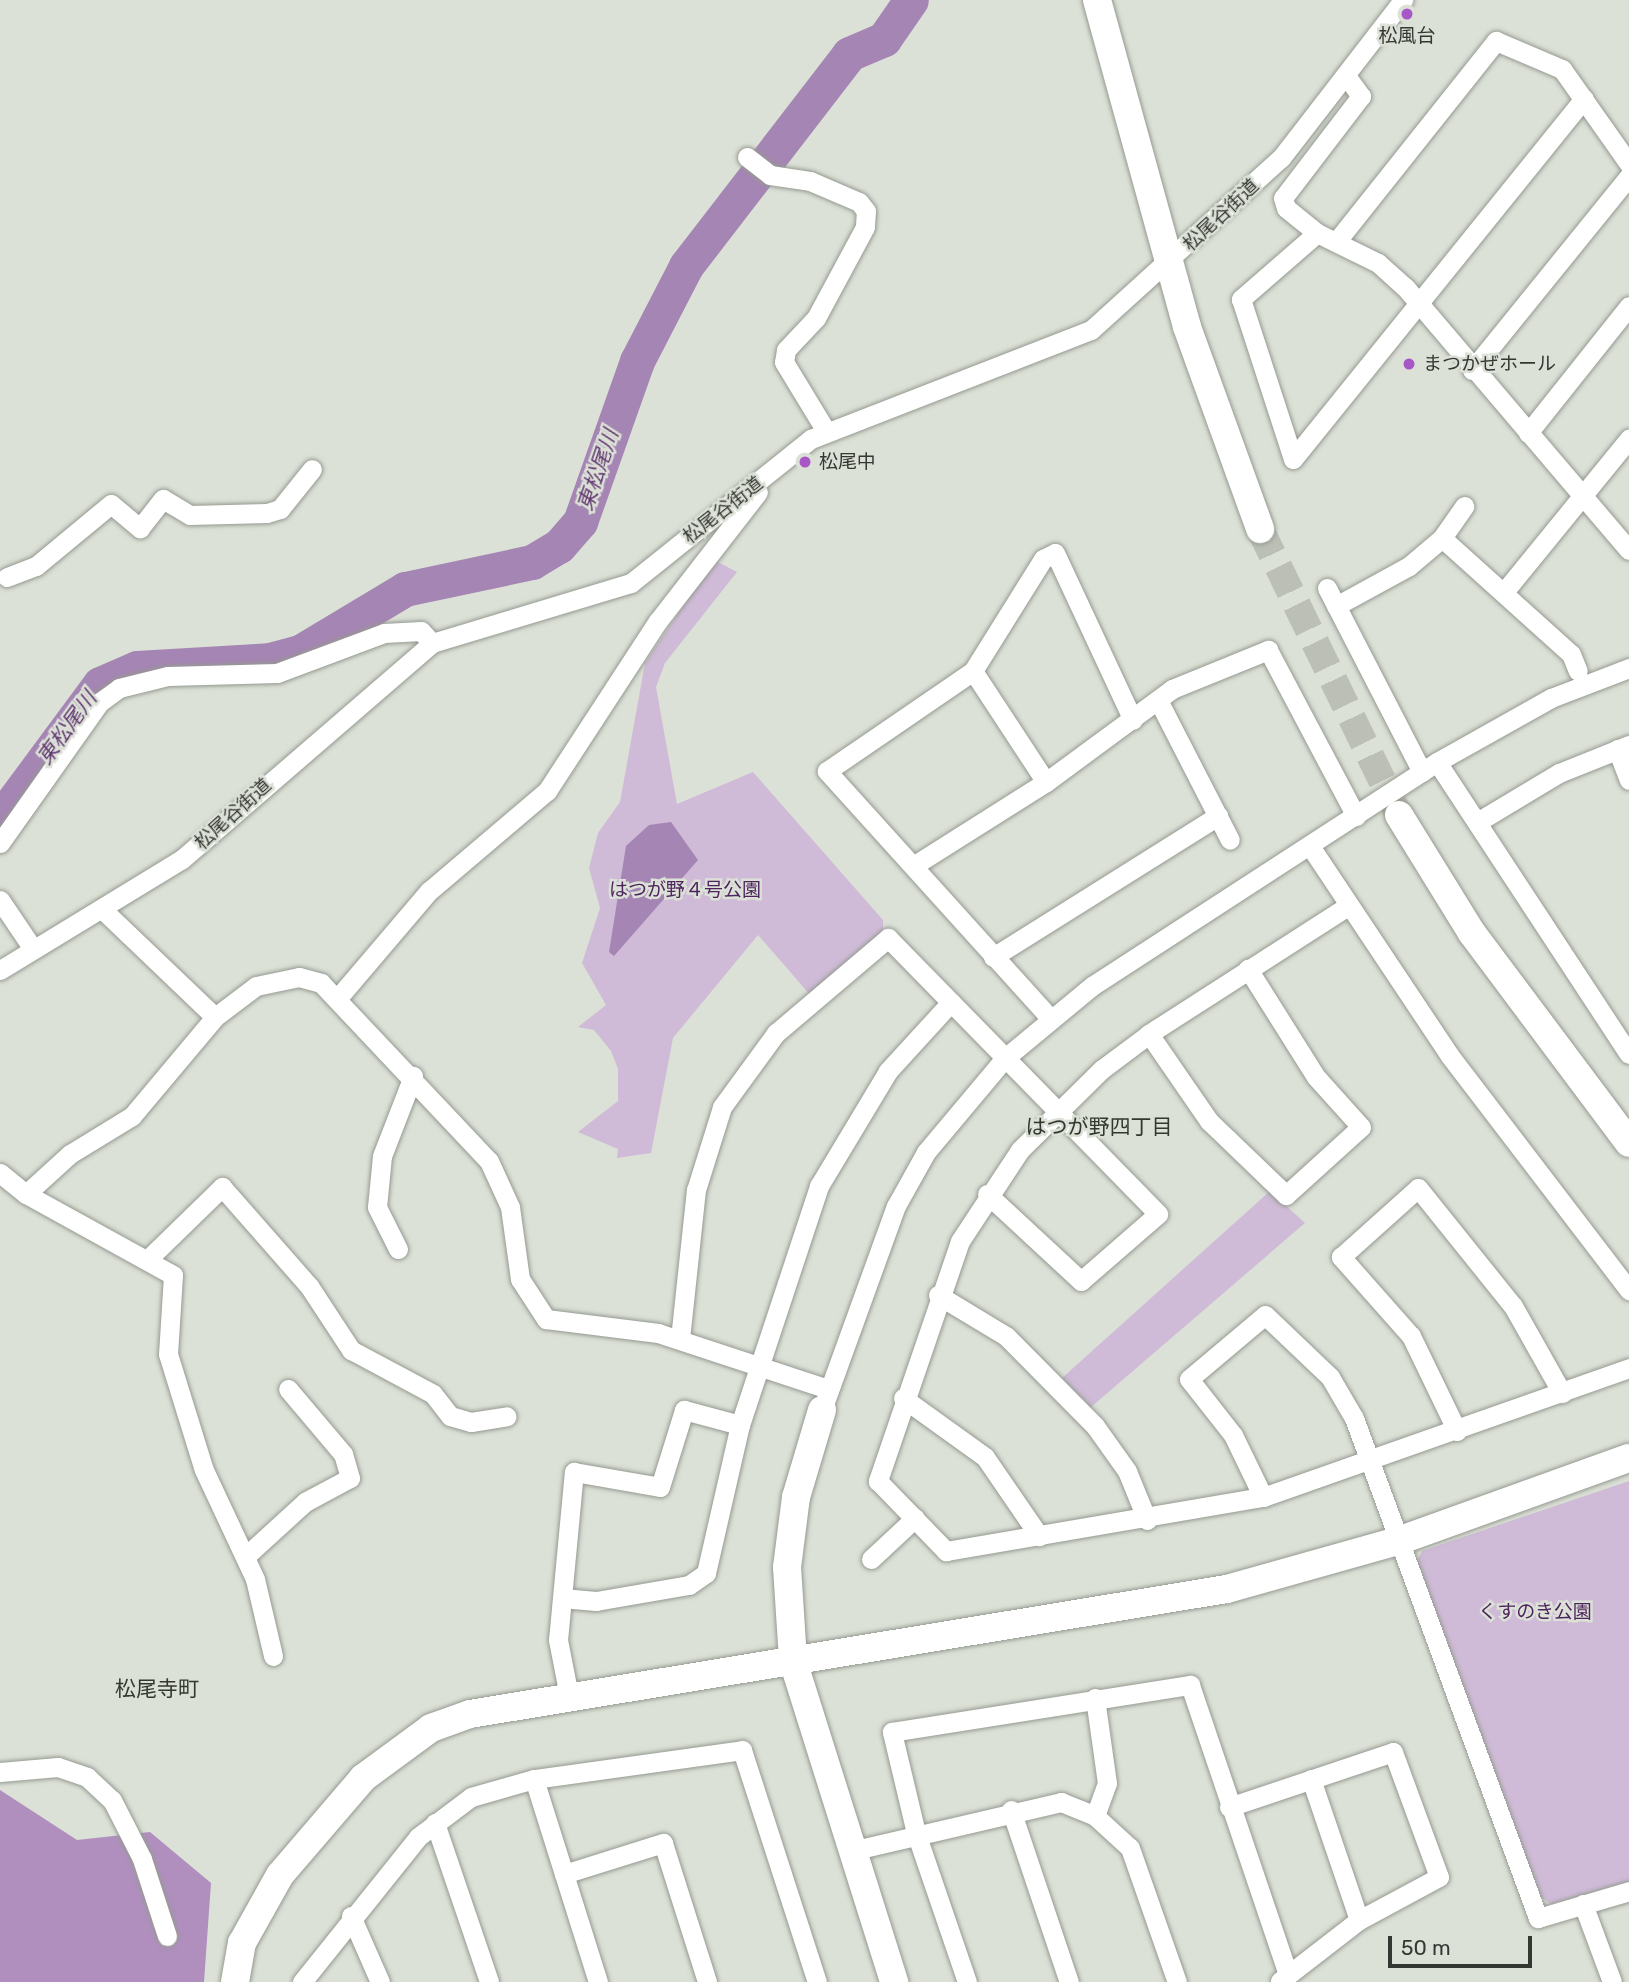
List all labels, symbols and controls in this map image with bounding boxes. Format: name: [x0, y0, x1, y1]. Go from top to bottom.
marker: 松風台: [1399, 6, 1415, 22]
place label: 松風台: [1379, 25, 1435, 47]
street label: 松尾谷街道: [1178, 174, 1264, 256]
place label: まつかぜホール: [1423, 353, 1556, 375]
marker: まつかぜホール: [1401, 356, 1417, 372]
water label: 東松尾川: [572, 426, 624, 514]
place label: 松尾中: [819, 451, 876, 473]
marker: 松尾中: [797, 454, 813, 470]
street label: 松尾谷街道: [679, 472, 767, 548]
water label: 東松尾川: [32, 687, 102, 769]
street label: 松尾谷街道: [190, 774, 276, 854]
park label: はつが野４号公園: [609, 879, 761, 901]
district label: はつが野四丁目: [1026, 1114, 1172, 1140]
park label: くすのき公園: [1478, 1601, 1592, 1623]
district label: 松尾寺町: [115, 1676, 199, 1702]
scale bar: [1391, 1923, 1534, 1967]
text: 50 m: [1401, 1935, 1451, 1960]

